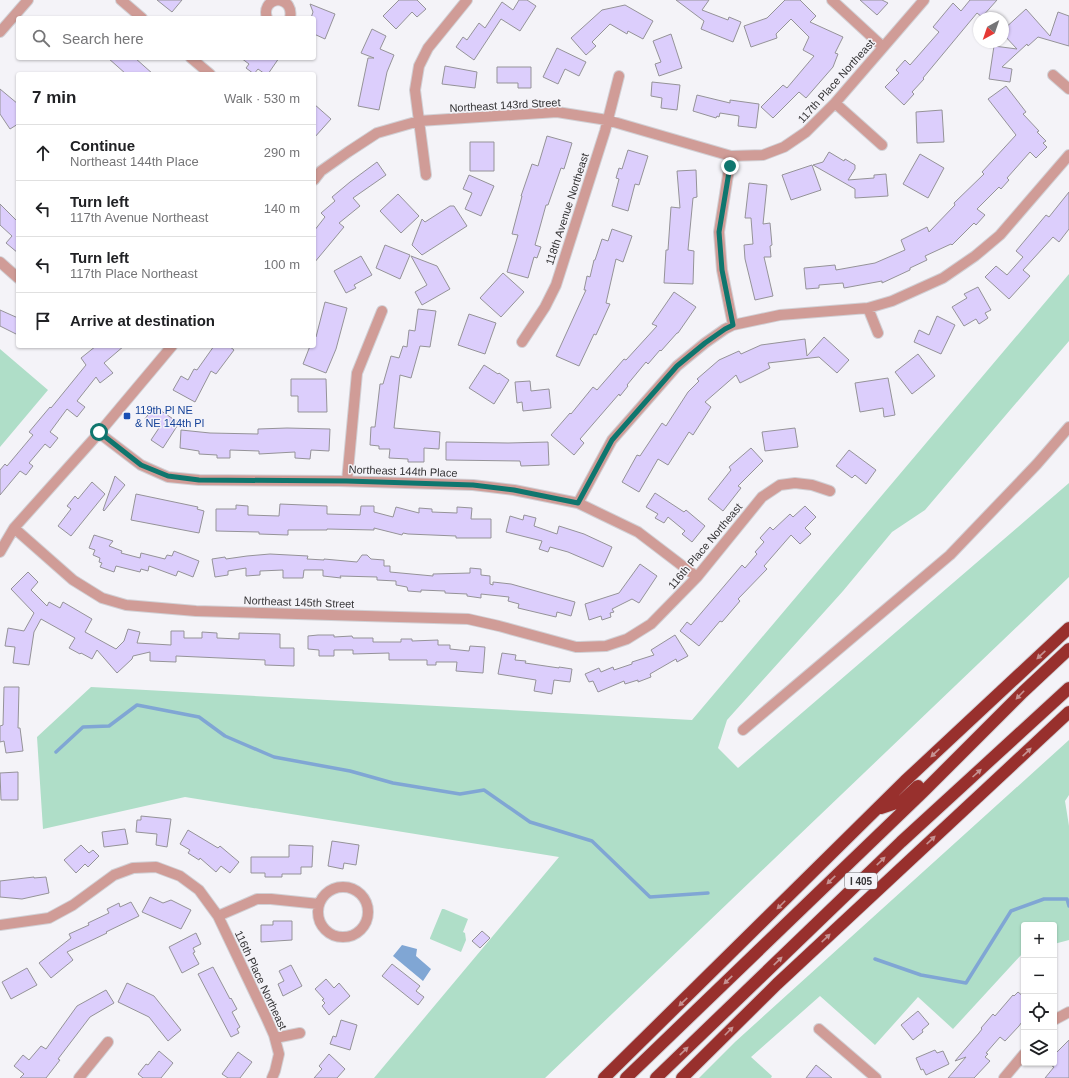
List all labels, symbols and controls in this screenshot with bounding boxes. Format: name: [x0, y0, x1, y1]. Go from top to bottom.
north arrow: [973, 12, 1009, 48]
search box: [16, 16, 316, 60]
icon: search: [30, 27, 52, 49]
text: Search here: [62, 30, 144, 47]
street label: 117th Place Northeast: [795, 37, 877, 125]
text: 7 min: [32, 88, 76, 107]
text: Walk · 530 m: [224, 91, 300, 106]
street label: Northeast 143rd Street: [449, 96, 561, 114]
text: Continue: [70, 137, 135, 154]
icon: ahead: [32, 142, 54, 164]
text: 290 m: [264, 145, 300, 160]
street label: 118th Avenue Northeast: [543, 152, 591, 266]
text: Northeast 144th Place: [70, 154, 199, 169]
route end: [721, 157, 739, 175]
text: Turn left: [70, 193, 129, 210]
icon: left: [32, 198, 54, 220]
text: 140 m: [264, 201, 300, 216]
text: 117th Avenue Northeast: [70, 210, 208, 225]
text: Turn left: [70, 249, 129, 266]
icon: left: [32, 254, 54, 276]
text: 100 m: [264, 257, 300, 272]
text: 117th Place Northeast: [70, 266, 198, 281]
icon: arrive: [32, 310, 54, 332]
text: Arrive at destination: [70, 312, 215, 329]
place label: 119th Pl NE & NE 144th Pl: [135, 404, 204, 429]
marker: 119th Pl NE & NE 144th Pl: [122, 411, 132, 421]
route start: [90, 423, 108, 441]
street label: Northeast 144th Place: [348, 463, 458, 479]
street label: 116th Place Northeast: [666, 501, 744, 591]
street label: Northeast 145th Street: [243, 594, 355, 610]
one-way arrow: [1035, 650, 1046, 659]
one-way arrow: [1015, 690, 1025, 700]
one-way arrow: [1022, 747, 1032, 756]
one-way arrow: [930, 748, 940, 758]
one-way arrow: [972, 768, 982, 777]
one-way arrow: [927, 836, 936, 845]
one-way arrow: [876, 856, 886, 866]
road number: I 405: [845, 873, 877, 889]
one-way arrow: [826, 875, 836, 885]
one-way arrow: [776, 900, 786, 910]
map controls: [1021, 922, 1057, 1066]
button: +: [1021, 922, 1057, 958]
street label: 116th Place Northeast: [233, 929, 289, 1031]
one-way arrow: [821, 933, 831, 943]
one-way arrow: [773, 956, 783, 966]
button: −: [1021, 958, 1057, 994]
one-way arrow: [723, 975, 733, 985]
button: locate: [1021, 994, 1057, 1030]
one-way arrow: [678, 997, 688, 1007]
one-way arrow: [724, 1026, 734, 1036]
button: layers: [1021, 1030, 1057, 1066]
one-way arrow: [679, 1046, 689, 1056]

